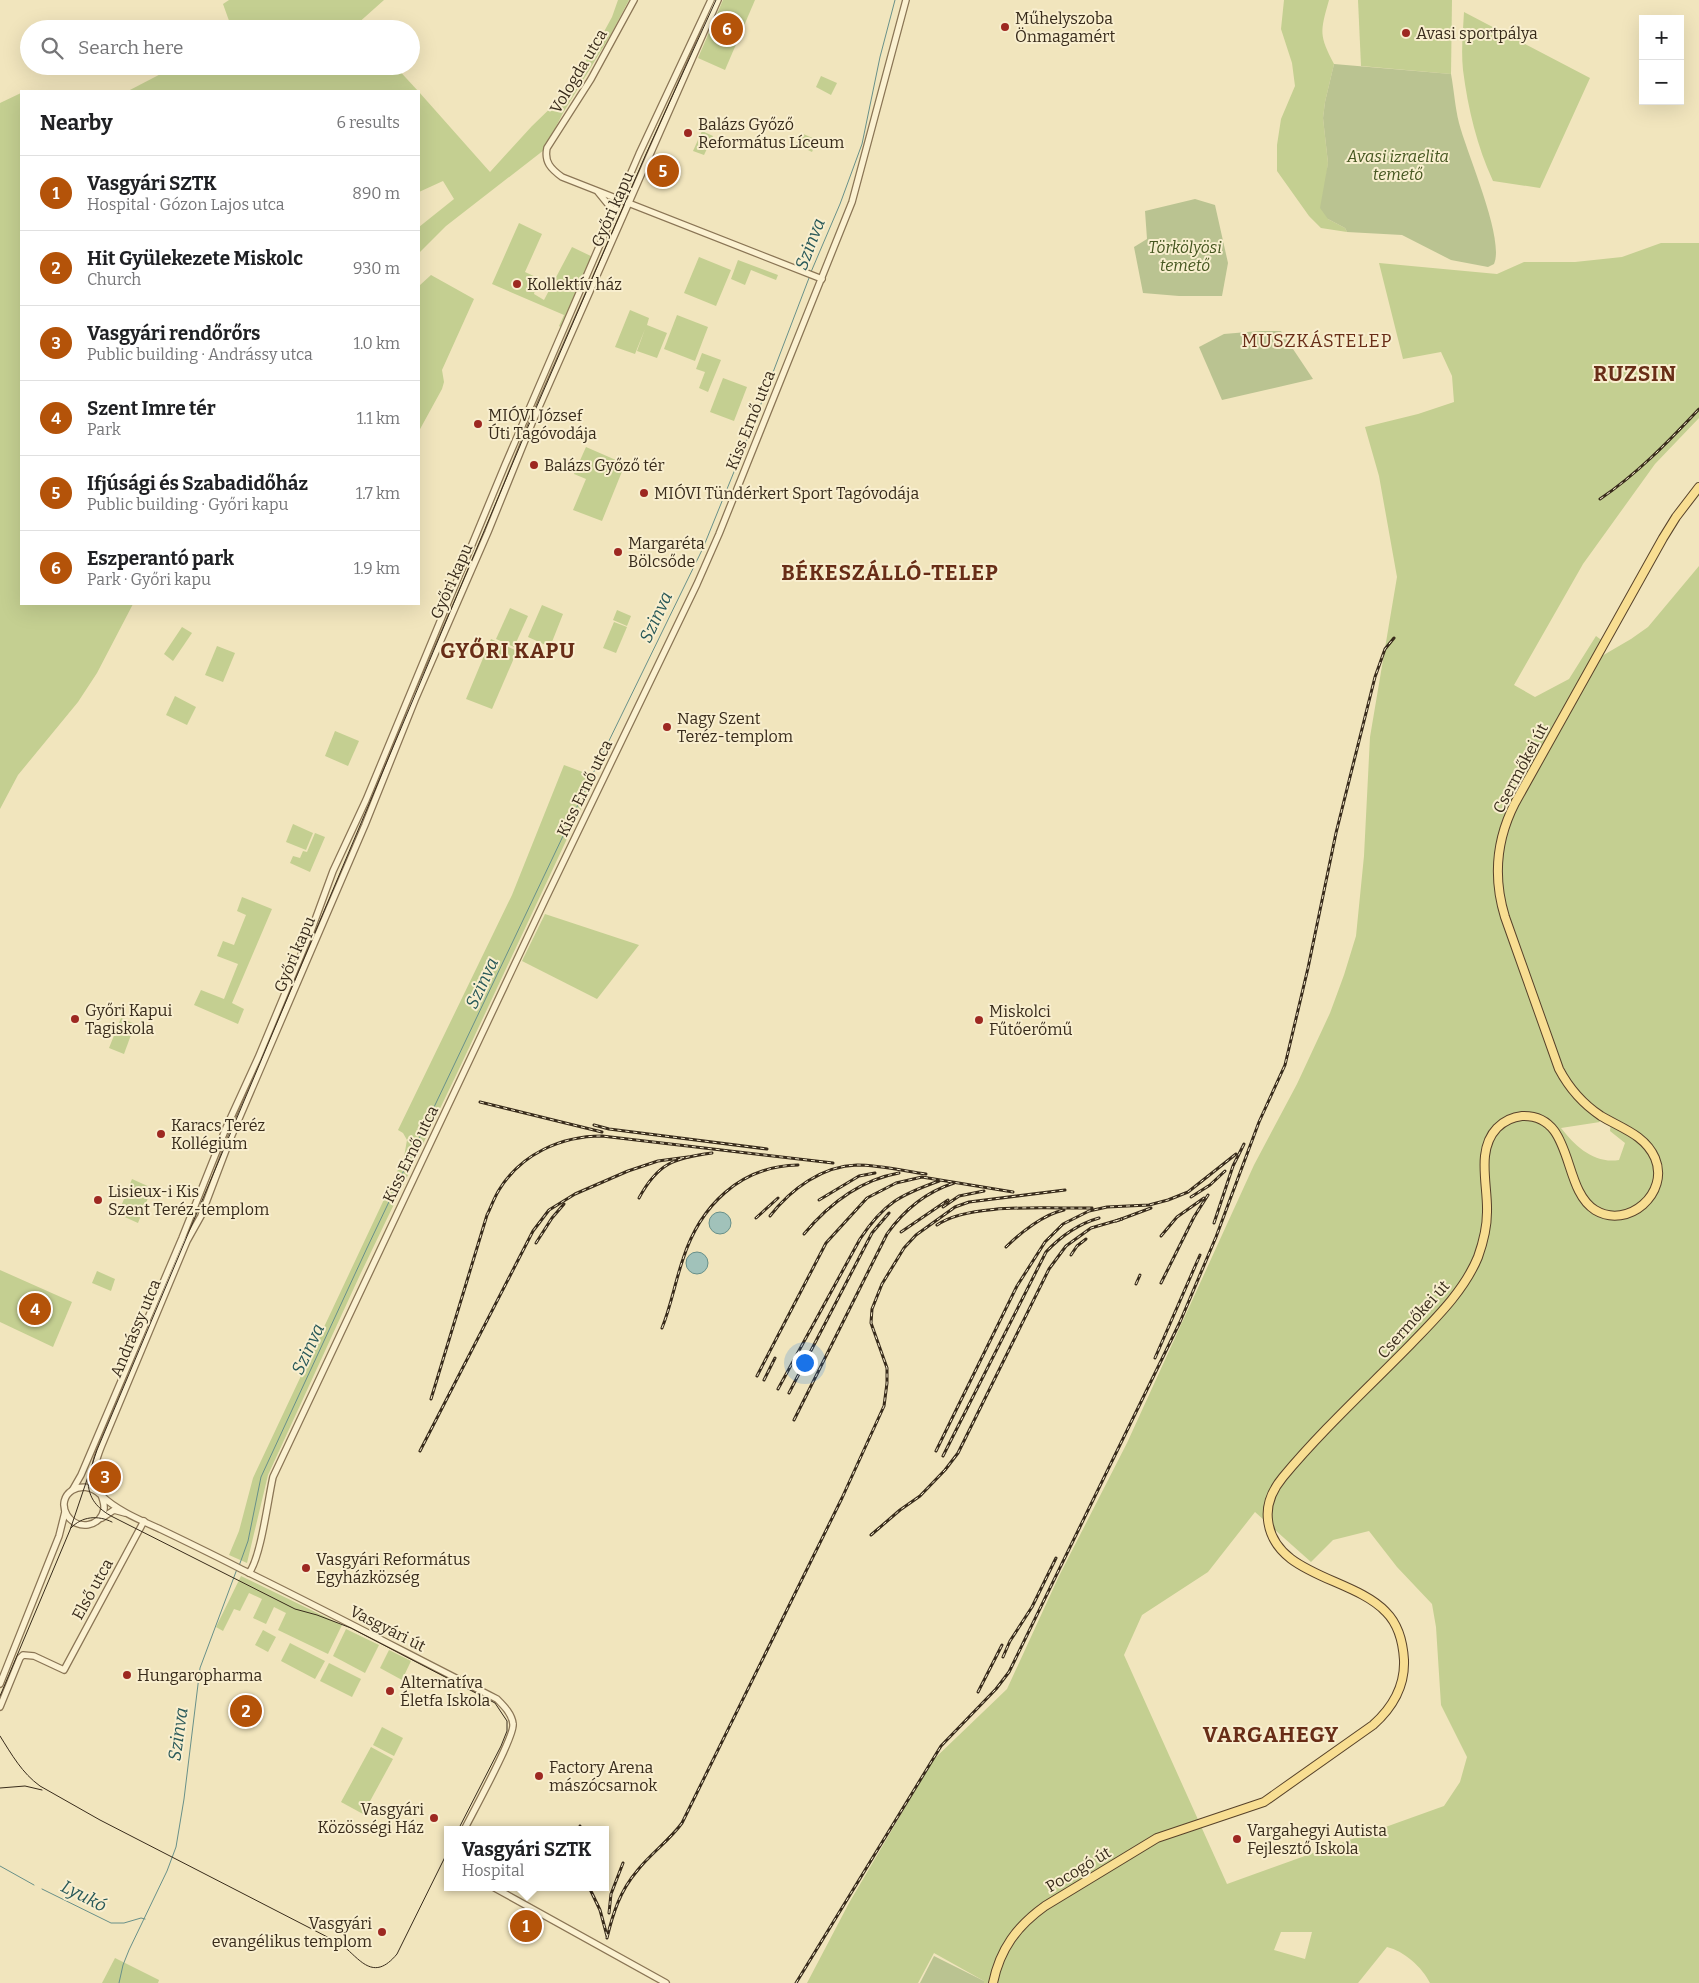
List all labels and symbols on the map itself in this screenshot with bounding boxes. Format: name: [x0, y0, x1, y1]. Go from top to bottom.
place label: Műhelyszoba Önmagamért: [1015, 9, 1115, 46]
pin: 6: [711, 10, 743, 48]
marker: Műhelyszoba Önmagamért: [999, 21, 1011, 33]
place label: Avasi sportpálya: [1416, 24, 1538, 43]
street label: Vologda utca: [546, 25, 611, 117]
marker: Avasi sportpálya: [1400, 27, 1412, 39]
place label: Balázs Győző Református Líceum: [698, 115, 844, 152]
marker: Balázs Győző Református Líceum: [682, 127, 694, 139]
park label: Avasi izraelita temető: [1346, 147, 1449, 184]
pin: 5: [647, 152, 679, 190]
street label: Győri kapu: [587, 168, 638, 250]
water label: Szinva: [790, 215, 830, 273]
park label: Törkölyösi temető: [1148, 238, 1222, 275]
place label: Kollektív ház: [527, 275, 622, 294]
marker: Kollektív ház: [511, 278, 523, 290]
district label: MUSZKÁSTELEP: [1242, 330, 1392, 352]
district label: RUZSIN: [1593, 361, 1677, 387]
street label: Kiss Ernő utca: [722, 367, 779, 473]
place label: MIÓVI József Úti Tagóvodája: [488, 405, 597, 443]
marker: MIÓVI József Úti Tagóvodája: [472, 418, 484, 430]
place label: Balázs Győző tér: [544, 456, 665, 475]
marker: Balázs Győző tér: [528, 459, 540, 471]
place label: MIÓVI Tündérkert Sport Tagóvodája: [654, 483, 919, 503]
marker: MIÓVI Tündérkert Sport Tagóvodája: [638, 487, 650, 499]
place label: Margaréta Bölcsőde: [628, 534, 705, 571]
street label: Győri kapu: [426, 540, 477, 622]
marker: Margaréta Bölcsőde: [612, 546, 624, 558]
district label: BÉKESZÁLLÓ-TELEP: [781, 559, 999, 586]
water label: Szinva: [635, 588, 677, 646]
district label: GYŐRI KAPU: [440, 637, 576, 664]
place label: Nagy Szent Teréz-templom: [677, 709, 793, 746]
street label: Csermőkei út: [1489, 720, 1552, 816]
marker: Nagy Szent Teréz-templom: [661, 721, 673, 733]
street label: Kiss Ernő utca: [553, 736, 616, 840]
street label: Győri kapu: [270, 913, 319, 995]
water label: Szinva: [461, 954, 503, 1012]
place label: Győri Kapui Tagiskola: [85, 1001, 173, 1038]
place label: Miskolci Fűtőerőmű: [989, 1002, 1072, 1039]
marker: Győri Kapui Tagiskola: [69, 1013, 81, 1025]
marker: Miskolci Fűtőerőmű: [973, 1014, 985, 1026]
street label: Kiss Ernő utca: [379, 1102, 442, 1206]
place label: Karacs Teréz Kollégium: [171, 1116, 266, 1153]
marker: Karacs Teréz Kollégium: [155, 1128, 167, 1140]
place label: Lisieux-i Kis Szent Teréz-templom: [108, 1182, 269, 1219]
marker: Lisieux-i Kis Szent Teréz-templom: [92, 1194, 104, 1206]
street label: Andrássy utca: [106, 1276, 165, 1380]
street label: Csermőkei út: [1373, 1276, 1454, 1362]
pin: 4: [19, 1290, 51, 1328]
water label: Szinva: [287, 1320, 329, 1378]
your location: [792, 1350, 818, 1376]
pin: 3: [89, 1458, 121, 1496]
place label: Vasgyári Református Egyházközség: [316, 1550, 470, 1587]
street label: Első utca: [68, 1555, 117, 1623]
marker: Vasgyári Református Egyházközség: [300, 1562, 312, 1574]
street label: Vasgyári út: [347, 1601, 429, 1656]
place label: Hungaropharma: [137, 1666, 263, 1685]
marker: Hungaropharma: [121, 1669, 133, 1681]
place label: Alternatíva Életfa Iskola: [400, 1673, 491, 1710]
marker: Alternatíva Életfa Iskola: [384, 1685, 396, 1697]
pin: 2: [230, 1692, 262, 1730]
water label: Szinva: [163, 1706, 193, 1762]
district label: VARGAHEGY: [1203, 1722, 1339, 1748]
place label: Factory Arena mászócsarnok: [549, 1758, 657, 1795]
marker: Factory Arena mászócsarnok: [533, 1770, 545, 1782]
place label: Vasgyári Közösségi Ház: [318, 1800, 424, 1837]
marker: Vasgyári Közösségi Ház: [428, 1812, 440, 1824]
place label: Vargahegyi Autista Fejlesztő Iskola: [1247, 1821, 1387, 1858]
marker: Vargahegyi Autista Fejlesztő Iskola: [1231, 1833, 1243, 1845]
street label: Pocogó út: [1042, 1843, 1114, 1896]
water label: Lyukó: [58, 1875, 110, 1917]
pin: 1: [510, 1907, 542, 1945]
place label: Vasgyári evangélikus templom: [212, 1914, 372, 1951]
marker: Vasgyári evangélikus templom: [376, 1926, 388, 1938]

